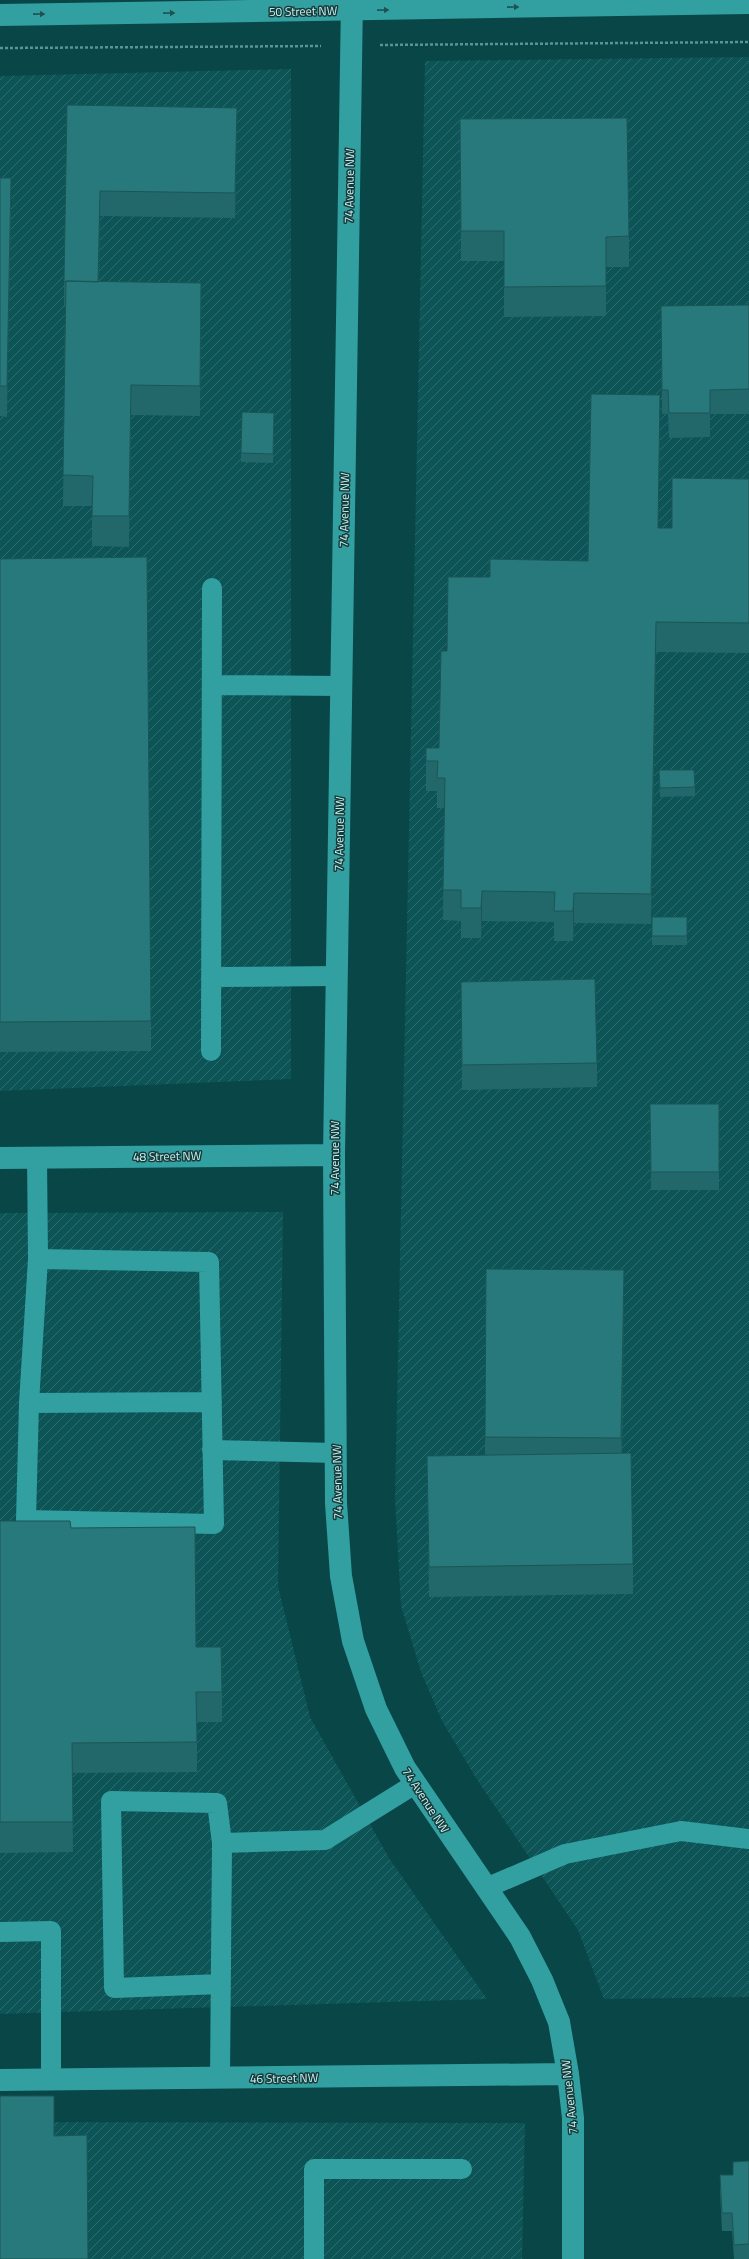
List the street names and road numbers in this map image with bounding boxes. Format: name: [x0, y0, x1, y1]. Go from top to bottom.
street label: 50 Street NW: [269, 1, 338, 21]
street label: 74 Avenue NW: [339, 148, 359, 224]
street label: 74 Avenue NW: [334, 472, 354, 548]
street label: 74 Avenue NW: [329, 796, 349, 872]
street label: 74 Avenue NW: [325, 1120, 344, 1196]
street label: 48 Street NW: [133, 1146, 202, 1166]
street label: 74 Avenue NW: [327, 1444, 347, 1520]
street label: 74 Avenue NW: [398, 1763, 455, 1837]
street label: 74 Avenue NW: [556, 2058, 582, 2135]
street label: 46 Street NW: [250, 2068, 319, 2088]

